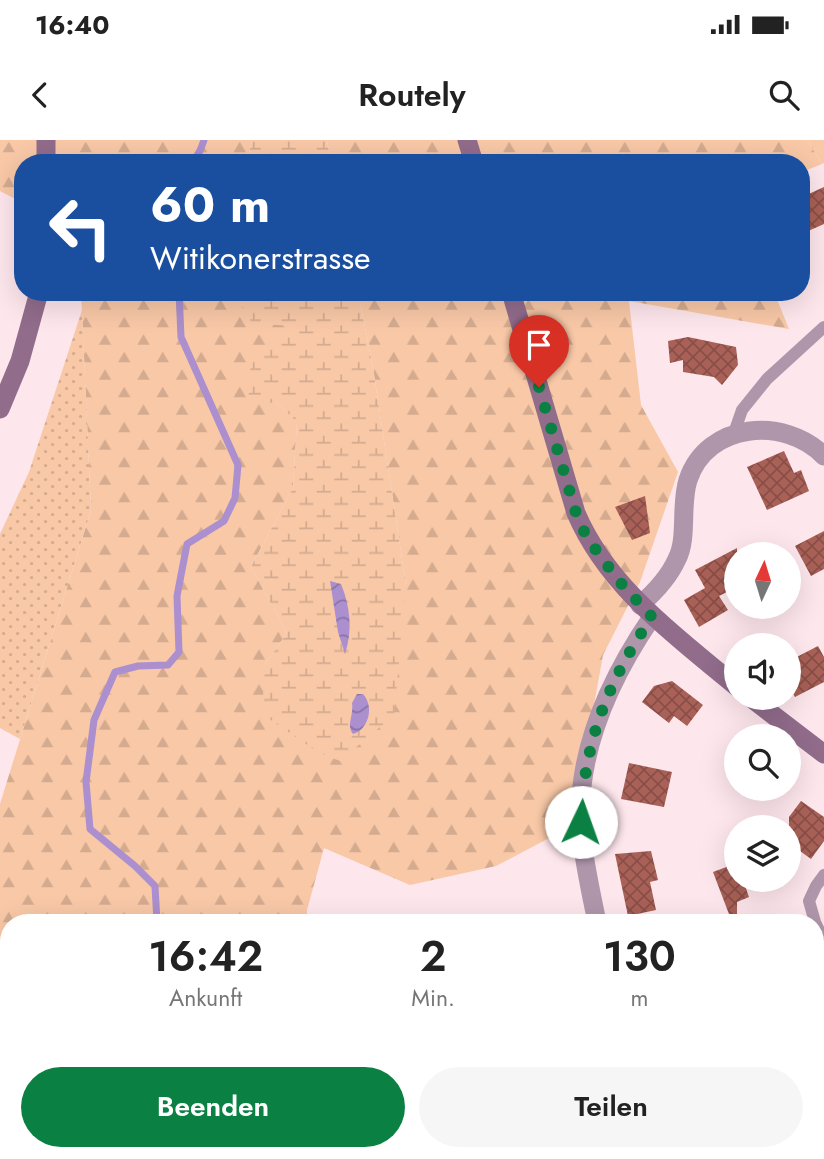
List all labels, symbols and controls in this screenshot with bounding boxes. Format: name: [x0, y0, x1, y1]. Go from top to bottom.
text: 16:40: [35, 6, 109, 44]
text: Routely: [358, 72, 466, 118]
icon: back: [21, 76, 59, 114]
icon: search: [765, 76, 803, 114]
text: 60 m: [150, 170, 270, 240]
icon: left: [35, 182, 126, 273]
text: Witikonerstrasse: [150, 235, 371, 281]
pin: [509, 315, 569, 387]
icon: arrive: [520, 326, 558, 364]
north arrow: [724, 542, 802, 620]
map controls: [724, 542, 801, 892]
button: sound: [724, 633, 801, 710]
button: search: [724, 724, 801, 801]
position arrow: [544, 785, 618, 859]
button: layers: [724, 815, 801, 892]
text: 16:42: [148, 926, 263, 987]
text: 2: [420, 926, 446, 987]
text: 130: [603, 926, 676, 987]
text: Ankunft: [169, 981, 242, 1015]
text: Min.: [411, 981, 455, 1015]
text: m: [630, 981, 648, 1015]
button: Beenden: [21, 1067, 405, 1147]
button: Teilen: [419, 1067, 803, 1147]

